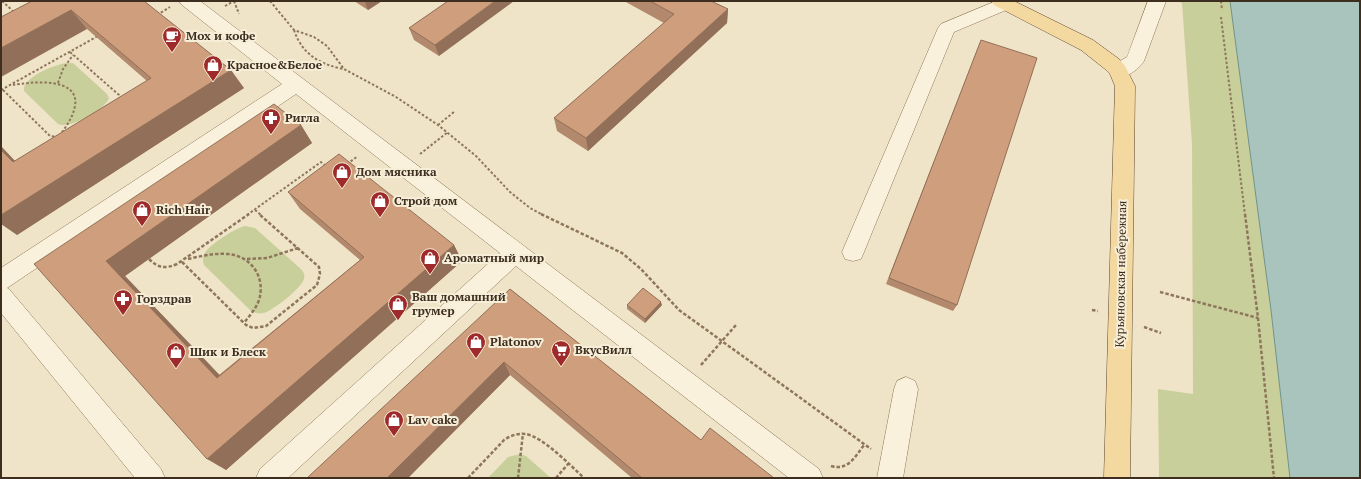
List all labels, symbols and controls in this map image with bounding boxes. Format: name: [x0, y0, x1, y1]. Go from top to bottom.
cafe icon: Мох и кофе: [161, 25, 183, 53]
place label: Мох и кофе: [186, 28, 256, 43]
shop icon: Красное&Белое: [202, 54, 224, 82]
place label: Красное&Белое: [227, 57, 323, 72]
pharmacy icon: Ригла: [260, 107, 282, 135]
place label: Ригла: [285, 110, 320, 125]
shop icon: Дом мясника: [331, 161, 353, 189]
place label: Дом мясника: [356, 164, 437, 179]
shop icon: Строй дом: [369, 190, 391, 218]
place label: Строй дом: [394, 193, 458, 208]
shop icon: Rich Hair: [131, 199, 153, 227]
street label: Курьяновская набережная: [1112, 200, 1129, 348]
place label: Rich Hair: [156, 202, 211, 217]
shop icon: Ароматный мир: [419, 247, 441, 275]
place label: Ароматный мир: [444, 250, 544, 265]
pharmacy icon: Горздрав: [112, 288, 134, 316]
place label: Ваш домашний грумер: [412, 289, 506, 318]
place label: Горздрав: [137, 291, 192, 306]
shop icon: Ваш домашний грумер: [387, 293, 409, 321]
shop icon: Platonov: [465, 331, 487, 359]
place label: Platonov: [490, 334, 542, 349]
supermarket icon: ВкусВилл: [550, 339, 572, 367]
shop icon: Шик и Блеск: [165, 341, 187, 369]
place label: ВкусВилл: [575, 342, 632, 357]
place label: Шик и Блеск: [190, 344, 267, 359]
shop icon: Lav cake: [383, 409, 405, 437]
place label: Lav cake: [408, 412, 458, 427]

